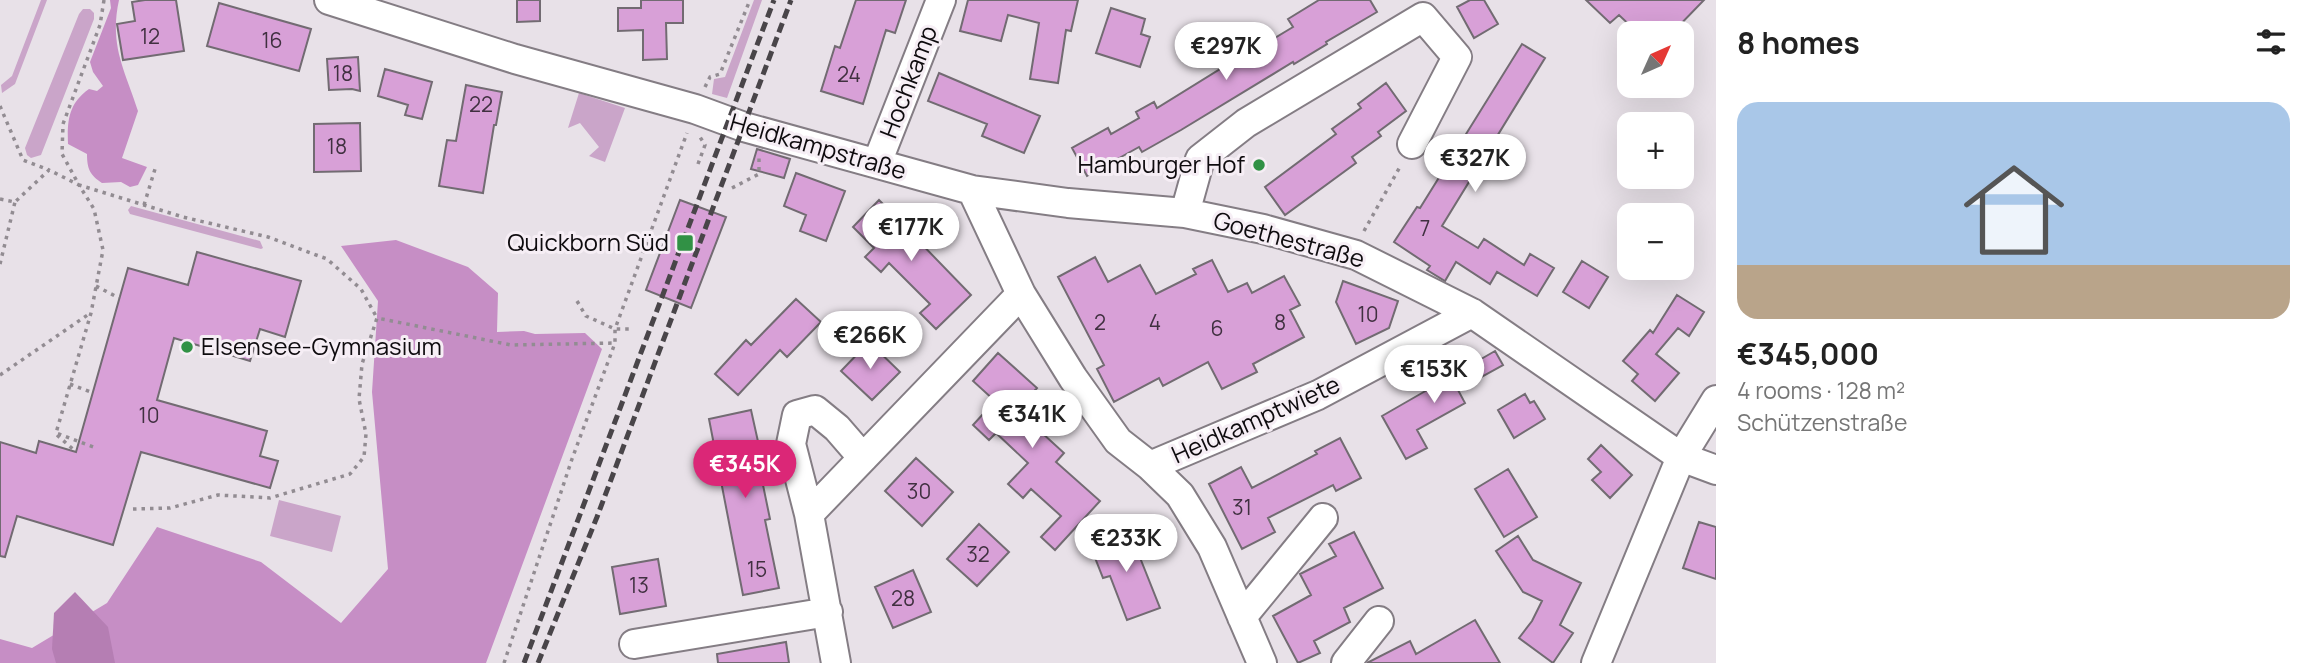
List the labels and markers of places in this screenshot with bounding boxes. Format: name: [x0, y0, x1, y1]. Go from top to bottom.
pin: €297K: [1177, 22, 1275, 82]
pin: €327K: [1426, 134, 1524, 194]
place label: Hamburger Hof: [1077, 147, 1245, 180]
marker: Hamburger Hof: [1251, 157, 1267, 173]
pin: €177K: [862, 204, 960, 263]
place label: Quickborn Süd: [507, 225, 669, 258]
marker: Quickborn Süd: [675, 233, 695, 253]
pin: €266K: [821, 312, 919, 371]
place label: Elsensee-Gymnasium: [201, 329, 442, 362]
marker: Elsensee-Gymnasium: [179, 339, 195, 355]
pin: €153K: [1385, 346, 1483, 405]
pin: €341K: [983, 391, 1081, 450]
pin: €345K: [696, 440, 794, 500]
pin: €233K: [1077, 514, 1175, 574]

